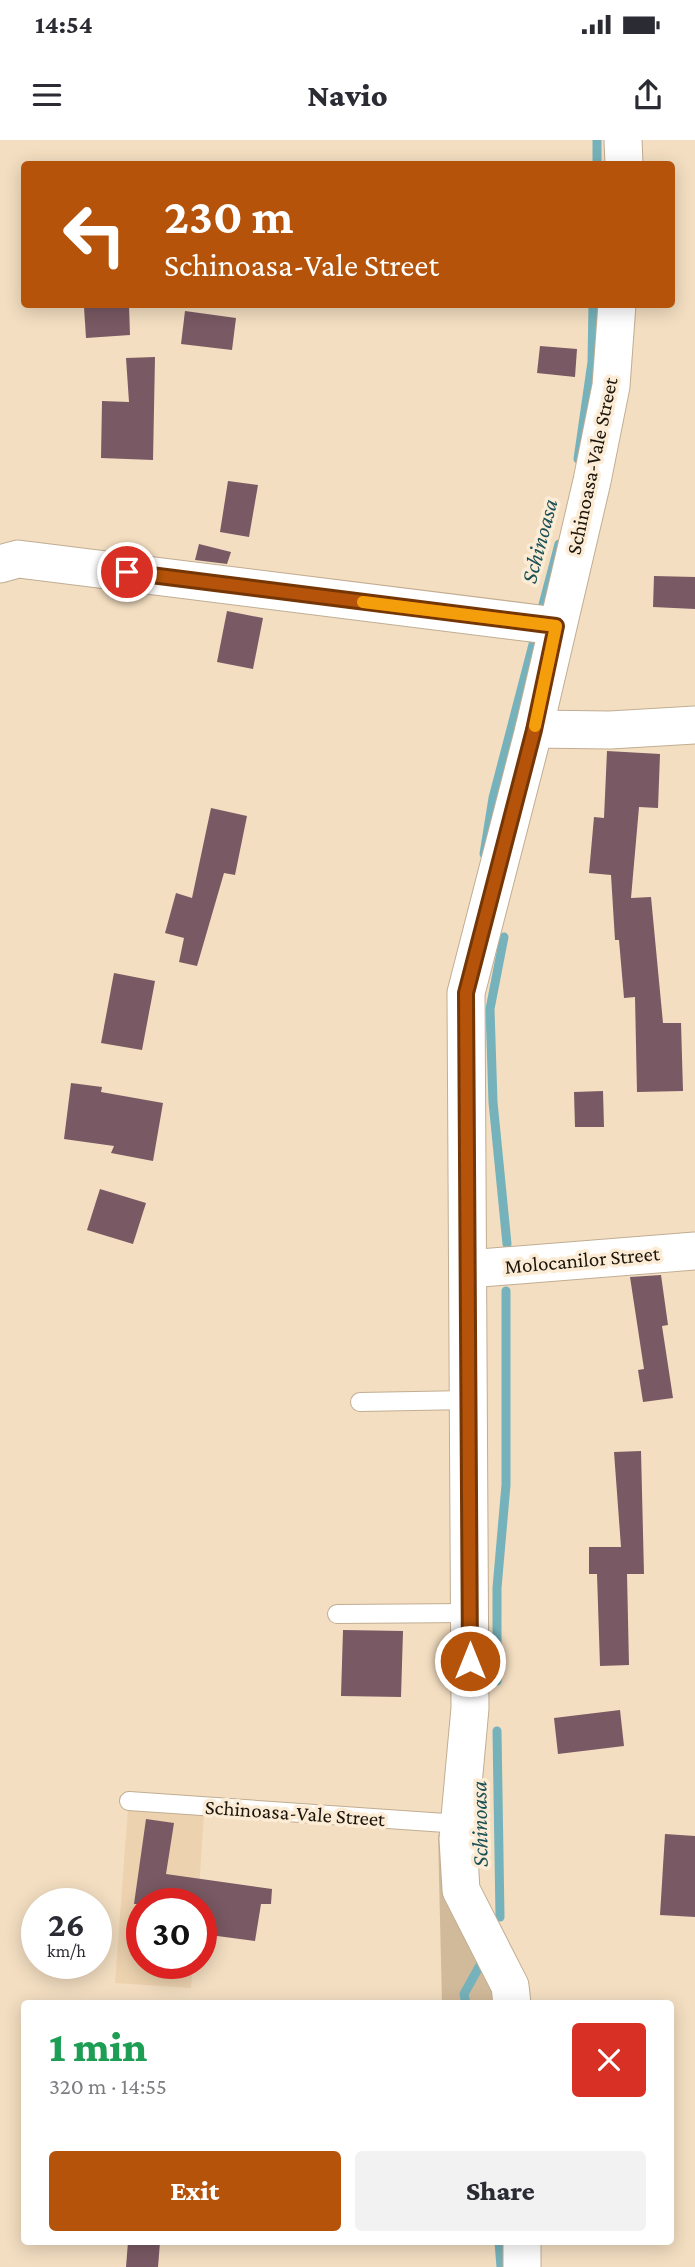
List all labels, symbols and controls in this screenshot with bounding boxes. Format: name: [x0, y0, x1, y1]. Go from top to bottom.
text: 14:54: [35, 10, 93, 39]
icon: menu: [28, 76, 66, 114]
icon: share: [629, 76, 667, 114]
text: Navio: [307, 77, 388, 113]
icon: left: [49, 189, 140, 280]
text: 230 m: [164, 189, 294, 244]
text: Schinoasa-Vale Street: [164, 247, 439, 283]
street label: Schinoasa-Vale Street: [562, 374, 623, 557]
water label: Schinoasa: [515, 496, 563, 586]
pin: [97, 542, 157, 602]
icon: arrive: [108, 553, 146, 591]
street label: Molocanilor Street: [503, 1241, 662, 1279]
position arrow: [433, 1624, 507, 1698]
water label: Schinoasa: [465, 1780, 493, 1867]
street label: Schinoasa-Vale Street: [204, 1795, 387, 1831]
speed limit sign: 30: [126, 1888, 217, 1979]
text: 26: [48, 1905, 85, 1944]
text: km/h: [47, 1941, 86, 1961]
text: 1 min: [49, 2023, 147, 2070]
button: close: [572, 2023, 646, 2097]
text: 320 m · 14:55: [49, 2073, 167, 2099]
button: Exit: [49, 2151, 341, 2231]
button: Share: [355, 2151, 646, 2231]

